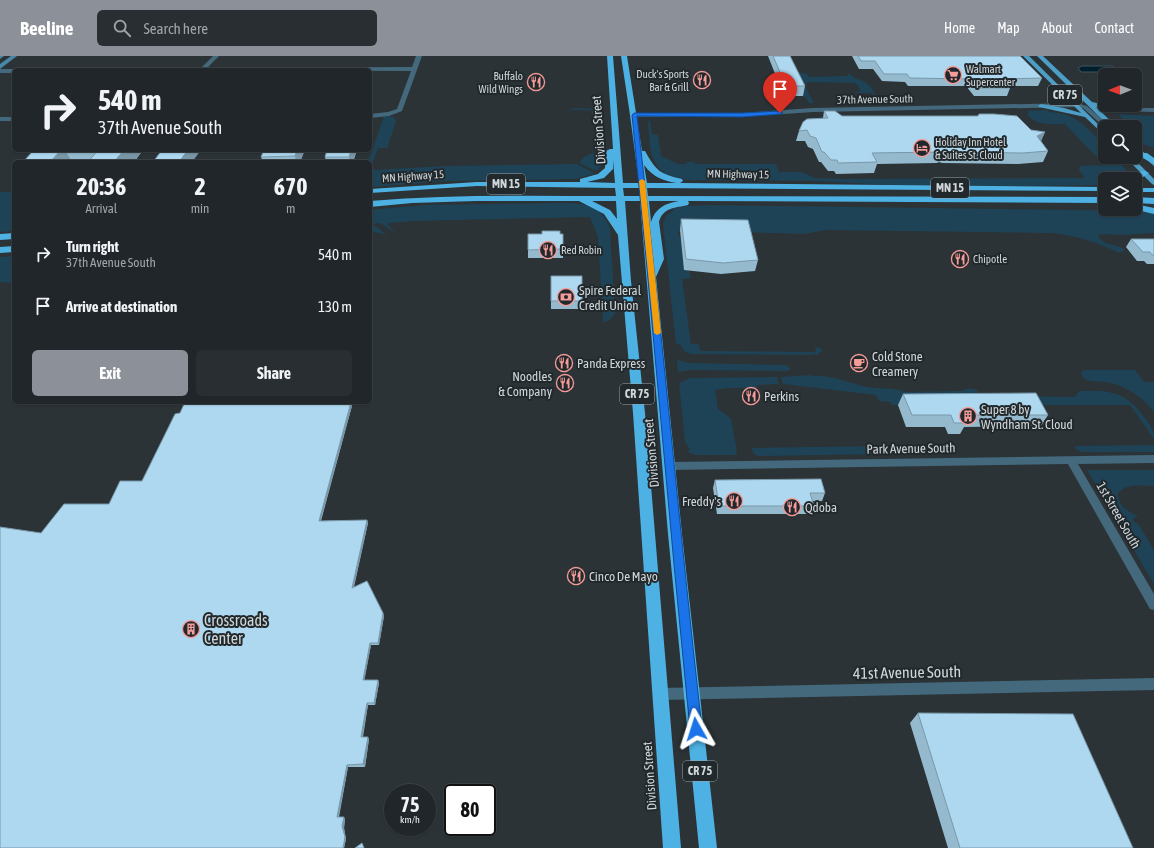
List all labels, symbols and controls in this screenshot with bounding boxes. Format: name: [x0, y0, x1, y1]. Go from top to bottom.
search box: [97, 10, 377, 46]
text: Beeline: [20, 17, 73, 39]
icon: search: [111, 17, 133, 39]
text: Search here: [143, 20, 208, 37]
text: Home: [944, 20, 975, 36]
text: Map: [997, 20, 1020, 36]
text: About: [1042, 20, 1073, 36]
text: Contact: [1095, 20, 1134, 36]
place label: Walmart Supercenter: [966, 63, 1016, 88]
supermarket icon: Walmart Supercenter: [943, 65, 963, 85]
place label: Duck's Sports Bar & Grill: [636, 68, 689, 93]
north arrow: [1098, 68, 1142, 112]
map controls: [1098, 68, 1142, 216]
place label: Buffalo Wild Wings: [479, 70, 523, 95]
restaurant icon: Duck's Sports Bar & Grill: [692, 70, 712, 90]
restaurant icon: Buffalo Wild Wings: [526, 72, 546, 92]
pin: [763, 72, 797, 113]
icon: arrive: [769, 78, 791, 100]
icon: right: [32, 84, 84, 136]
text: 540 m: [98, 84, 161, 116]
road number: CR 75: [1048, 85, 1082, 105]
street label: 37th Avenue South: [837, 92, 913, 106]
street label: Division Street: [589, 95, 608, 165]
text: 37th Avenue South: [98, 117, 222, 138]
button: search: [1098, 120, 1142, 164]
place label: Holiday Inn Hotel & Suites St. Cloud: [935, 136, 1006, 161]
hotel icon: Holiday Inn Hotel & Suites St. Cloud: [912, 138, 932, 158]
street label: MN Highway 15: [707, 167, 769, 181]
street label: MN Highway 15: [382, 168, 444, 184]
button: layers: [1098, 172, 1142, 216]
text: 20:36: [76, 173, 126, 200]
text: 2: [194, 173, 206, 200]
text: 670: [274, 173, 308, 200]
road number: MN 15: [487, 174, 525, 194]
road number: MN 15: [931, 178, 969, 198]
text: Arrival: [85, 201, 117, 216]
text: min: [191, 201, 209, 216]
text: m: [286, 201, 295, 216]
text: Turn right: [66, 238, 119, 255]
restaurant icon: Red Robin: [538, 240, 558, 260]
icon: right: [32, 243, 54, 265]
place label: Red Robin: [561, 244, 602, 256]
text: 540 m: [318, 246, 352, 263]
restaurant icon: Chipotle: [950, 249, 970, 269]
place label: Chipotle: [973, 253, 1007, 265]
text: 37th Avenue South: [66, 255, 156, 270]
place label: Spire Federal Credit Union: [579, 283, 642, 313]
bank icon: Spire Federal Credit Union: [556, 287, 576, 307]
icon: arrive: [32, 295, 54, 317]
text: Arrive at destination: [66, 298, 177, 315]
text: 130 m: [318, 298, 352, 315]
place label: Cold Stone Creamery: [872, 349, 923, 379]
button: Exit: [32, 350, 188, 396]
button: Share: [196, 350, 352, 396]
restaurant icon: Panda Express: [554, 353, 574, 373]
cafe icon: Cold Stone Creamery: [849, 353, 869, 373]
place label: Panda Express: [577, 356, 646, 371]
place label: Noodles & Company: [498, 369, 553, 399]
restaurant icon: Noodles & Company: [555, 373, 575, 393]
road number: CR 75: [620, 384, 654, 404]
restaurant icon: Perkins: [741, 386, 761, 406]
place label: Perkins: [764, 389, 800, 404]
place label: Super 8 by Wyndham St. Cloud: [981, 402, 1073, 432]
building icon: Super 8 by Wyndham St. Cloud: [958, 406, 978, 426]
street label: Division Street: [641, 418, 662, 488]
street label: Park Avenue South: [866, 440, 956, 457]
street label: 1st Street South: [1093, 479, 1144, 551]
restaurant icon: Freddy's: [724, 491, 744, 511]
place label: Freddy's: [682, 494, 721, 509]
restaurant icon: Qdoba: [782, 497, 802, 517]
place label: Qdoba: [805, 500, 837, 515]
restaurant icon: Cinco De Mayo: [566, 566, 586, 586]
place label: Cinco De Mayo: [589, 569, 658, 584]
place label: Crossroads Center: [204, 611, 268, 647]
building icon: Crossroads Center: [181, 619, 201, 639]
street label: 41st Avenue South: [853, 662, 961, 682]
position arrow: [675, 708, 717, 750]
street label: Division Street: [640, 741, 659, 811]
road number: CR 75: [683, 761, 717, 781]
speed limit sign: 80: [444, 784, 496, 836]
text: 75: [401, 793, 419, 816]
text: km/h: [400, 814, 420, 825]

